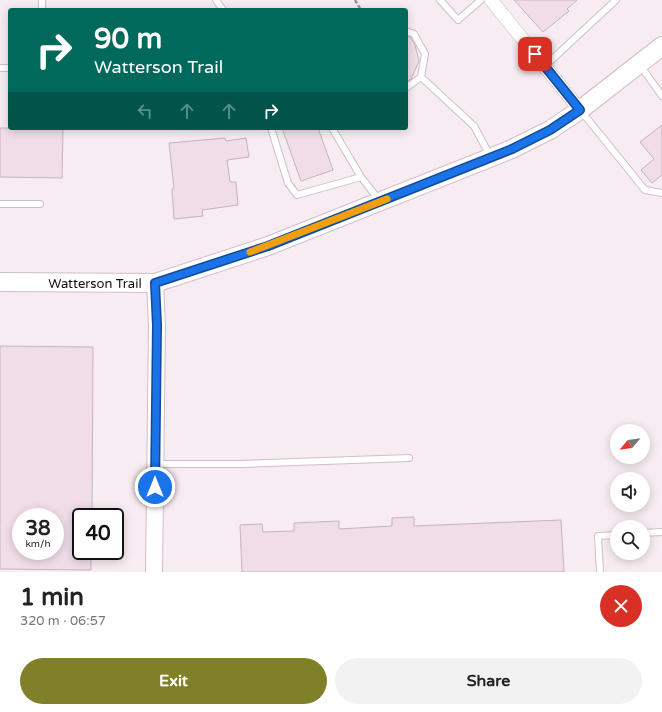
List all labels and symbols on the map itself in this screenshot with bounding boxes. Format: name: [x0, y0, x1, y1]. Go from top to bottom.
pin: [518, 37, 552, 71]
street label: Watterson Trail: [48, 276, 142, 292]
north arrow: [610, 424, 650, 464]
position arrow: [134, 466, 176, 508]
speed limit sign: 40: [72, 508, 124, 560]

